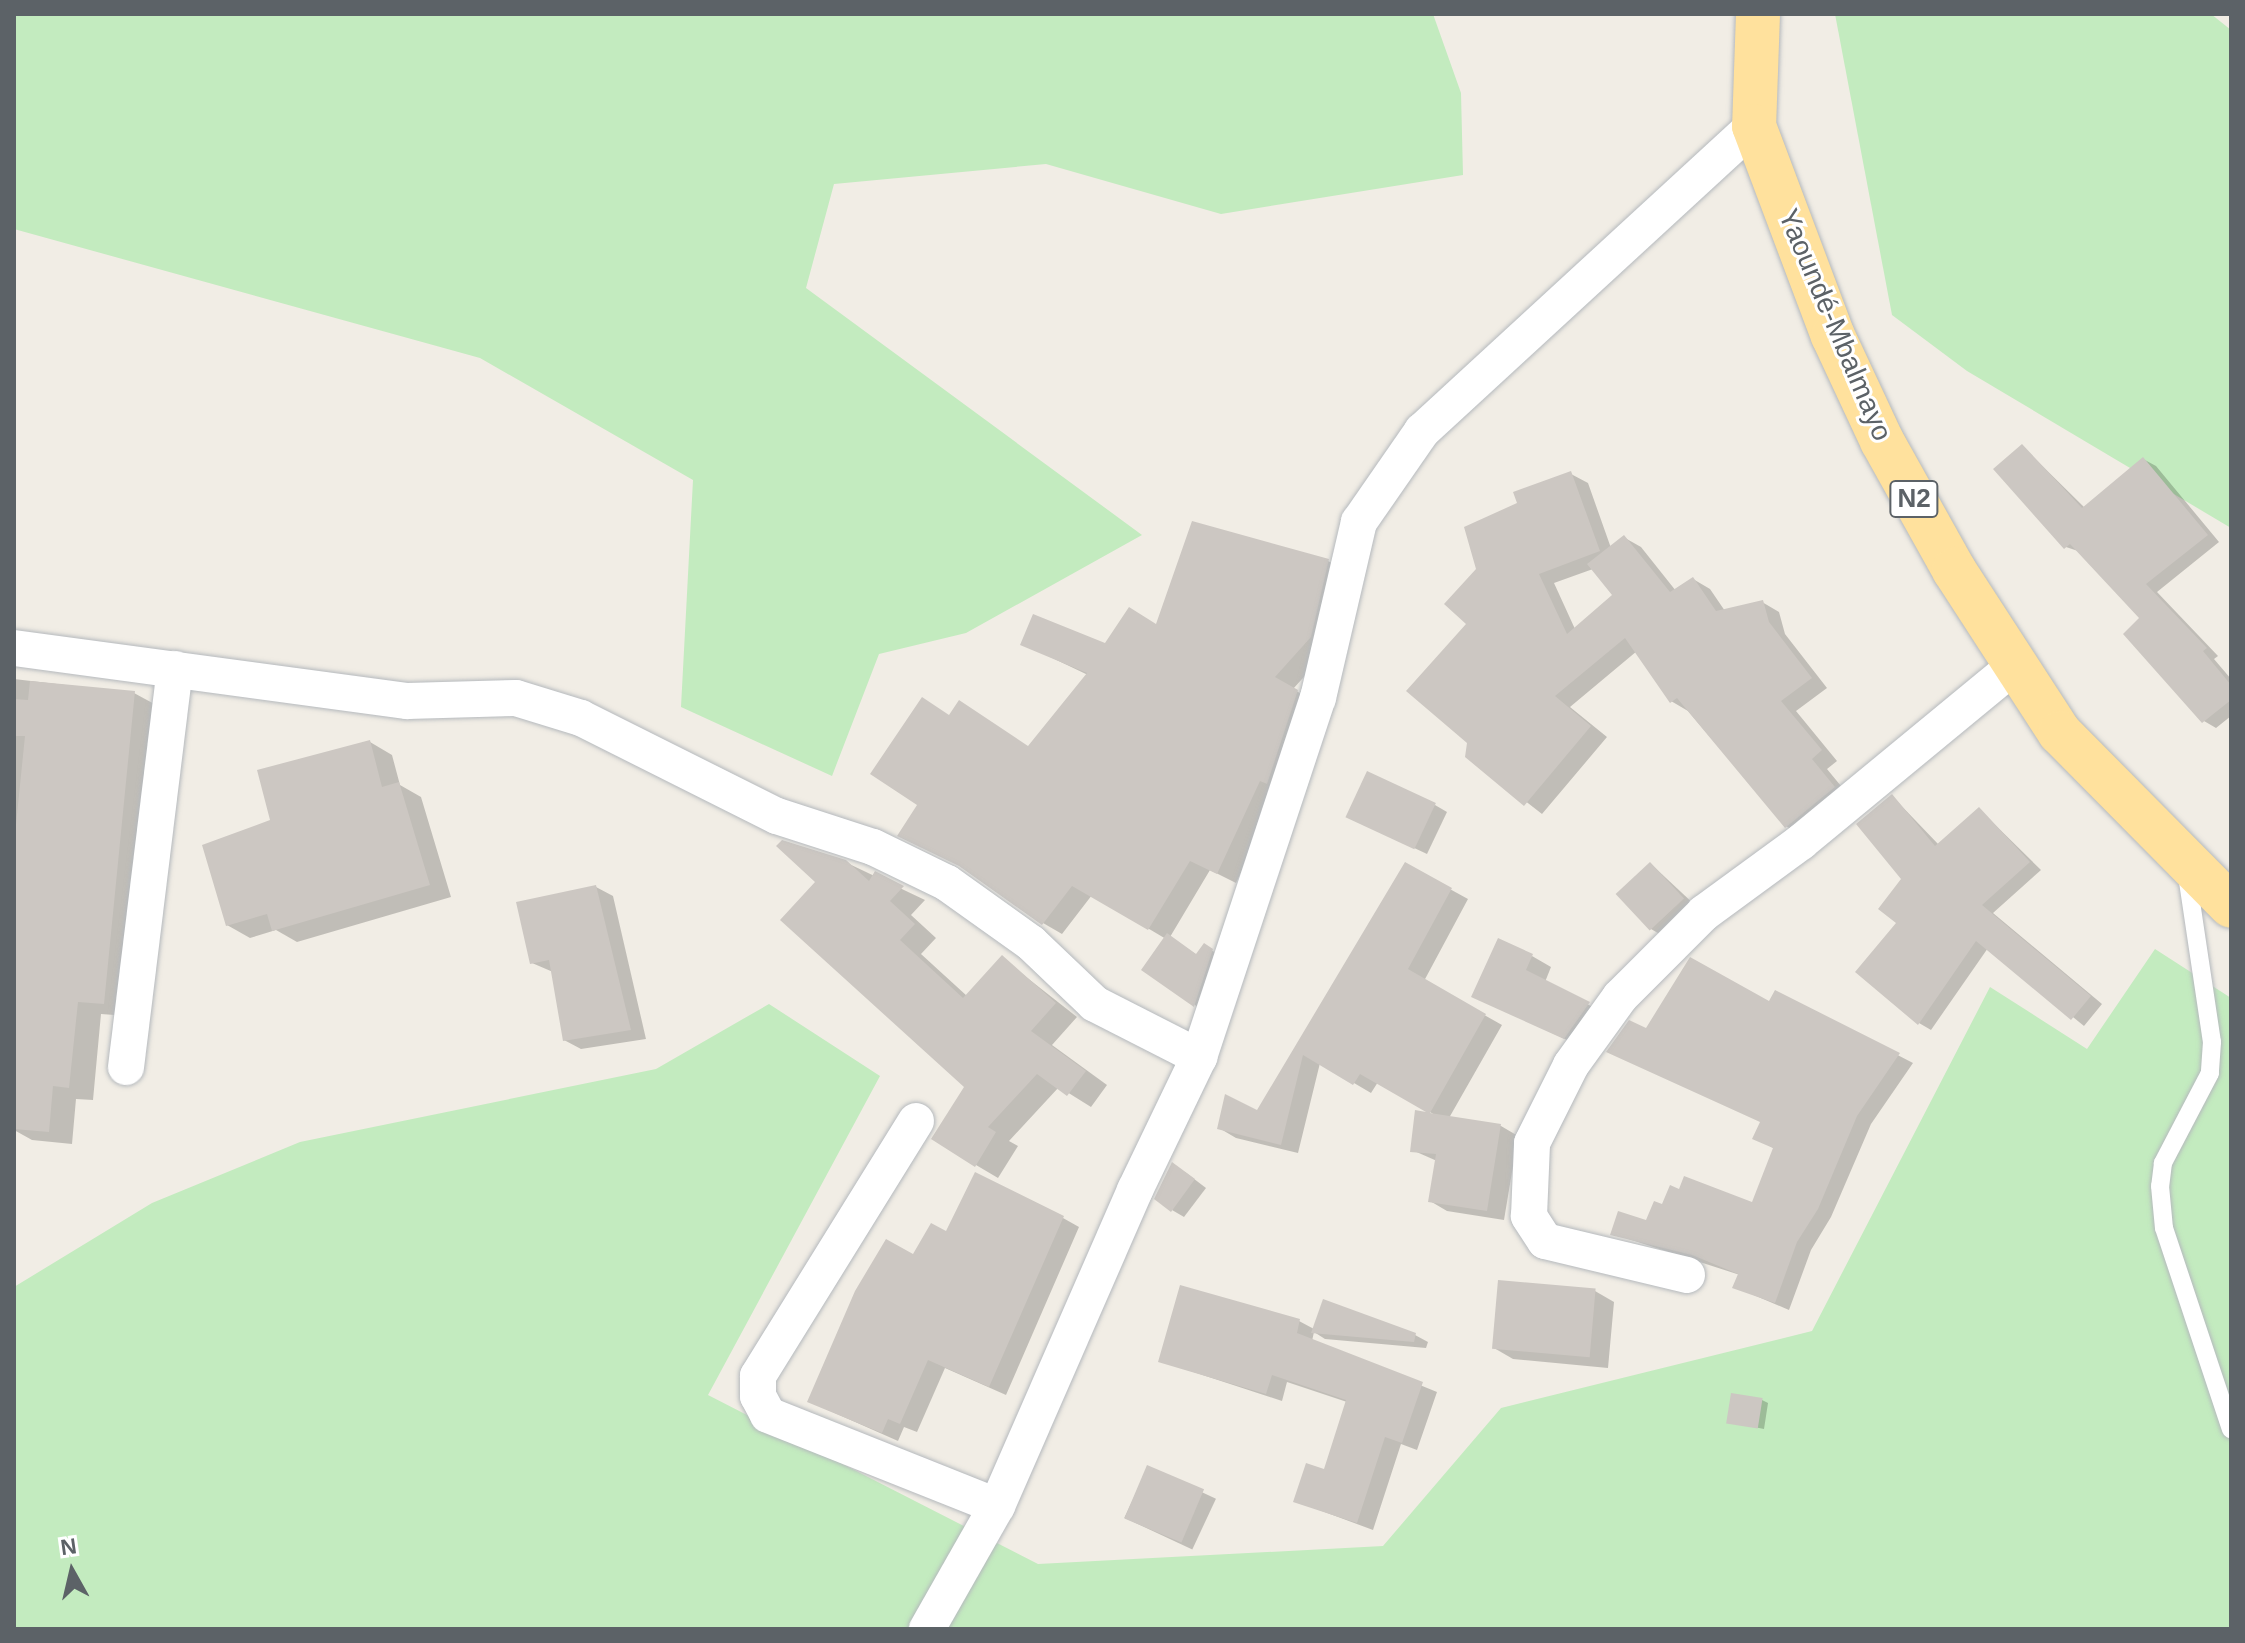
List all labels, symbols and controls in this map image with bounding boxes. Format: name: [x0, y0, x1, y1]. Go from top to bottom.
street label: Yaoundé-Mbalmayo: [1771, 204, 1899, 446]
road number: N2: [1888, 477, 1940, 521]
north arrow: [32, 1531, 112, 1611]
text: N: [59, 1533, 78, 1560]

